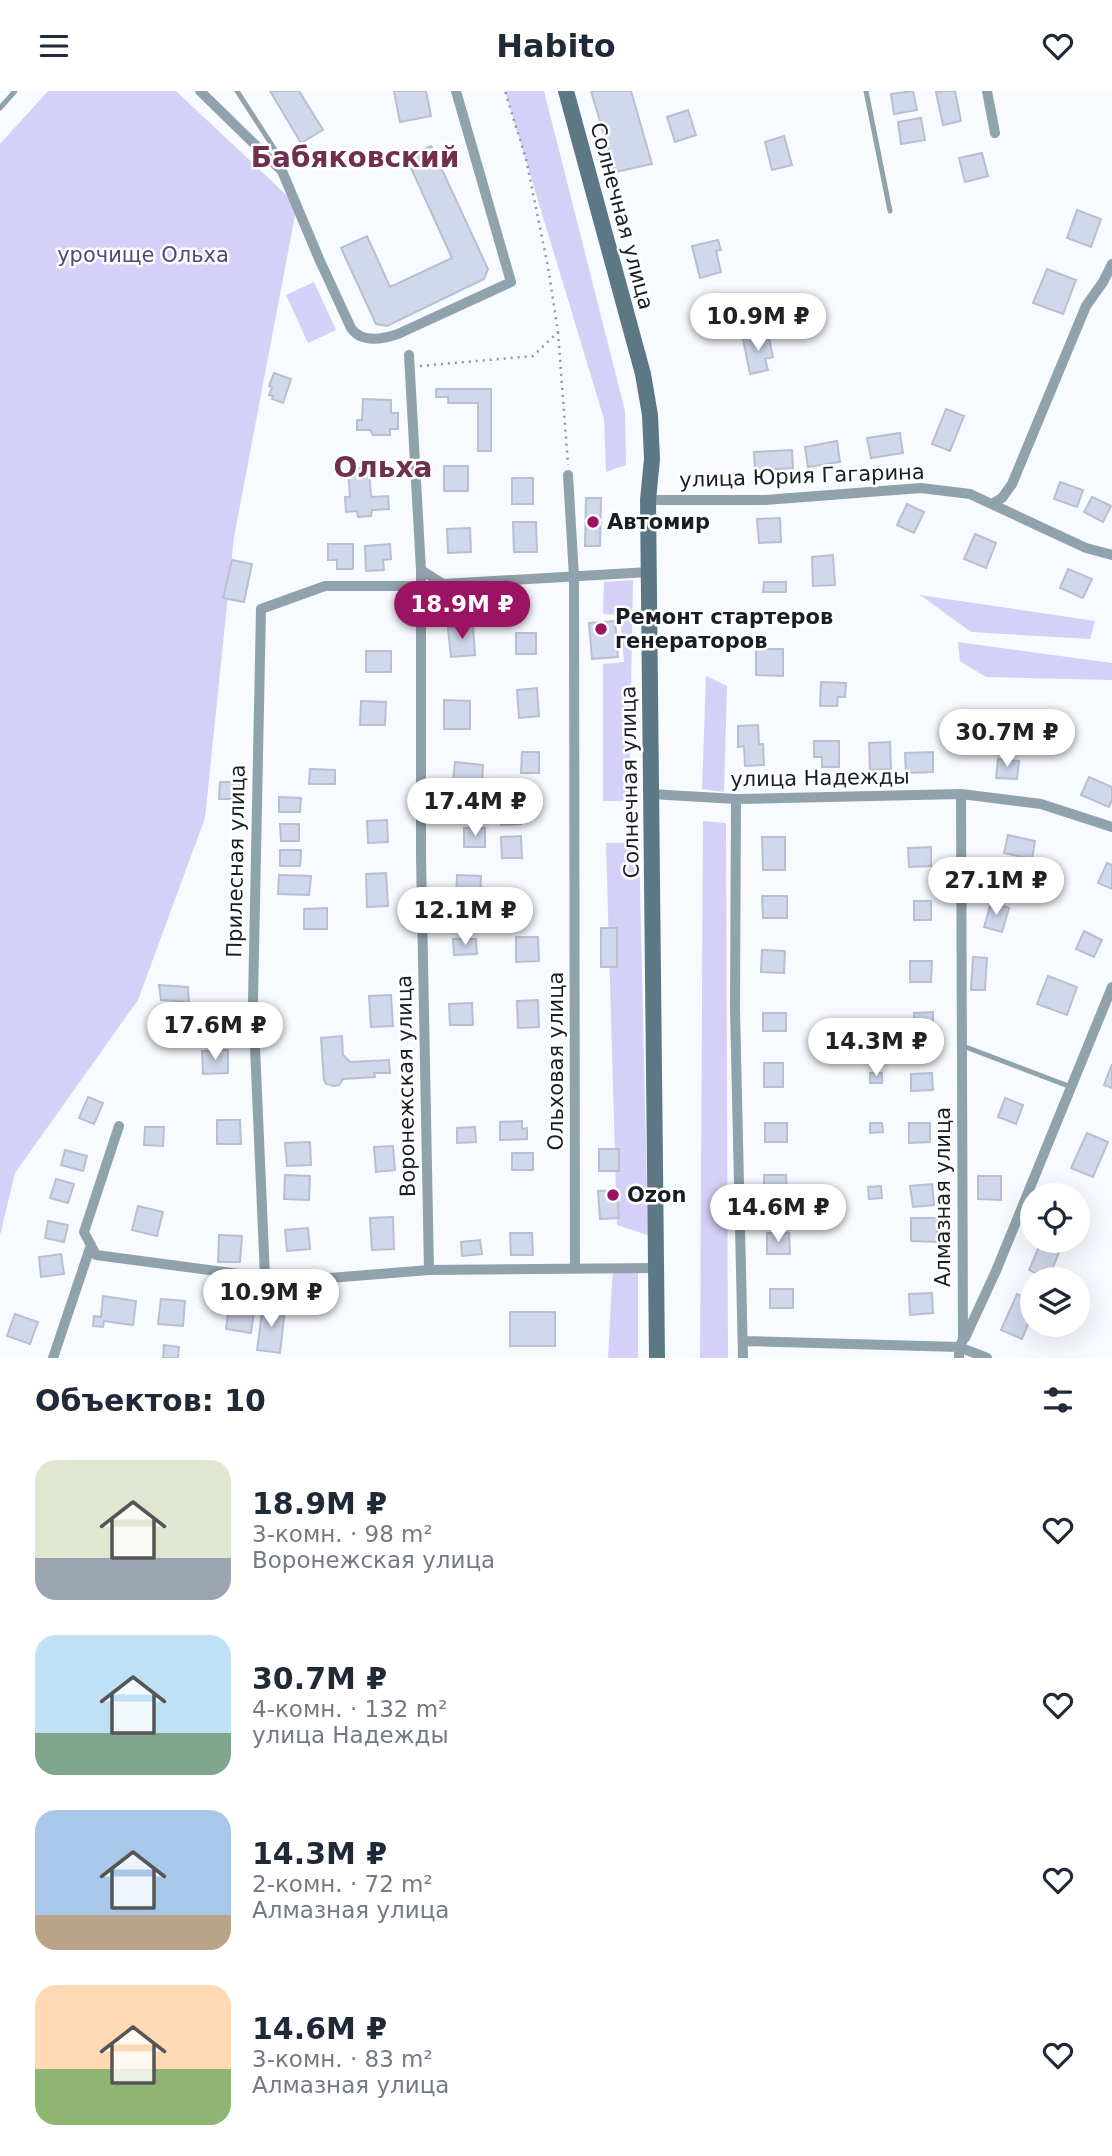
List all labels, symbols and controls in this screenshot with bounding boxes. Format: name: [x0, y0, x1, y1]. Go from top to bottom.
icon: menu: [35, 27, 73, 65]
text: Habito: [496, 27, 616, 65]
icon: heart: [1039, 27, 1077, 65]
street label: Солнечная улица: [585, 120, 659, 312]
district label: Бабяковский: [251, 141, 459, 174]
park label: урочище Ольха: [57, 243, 229, 267]
pin: 10.9M ₽: [693, 293, 823, 353]
text: 10.9M ₽: [706, 303, 810, 329]
district label: Ольха: [334, 451, 432, 484]
street label: улица Юрия Гагарина: [679, 460, 925, 492]
place label: Автомир: [607, 510, 710, 534]
marker: Автомир: [585, 514, 601, 530]
pin: 18.9M ₽: [397, 581, 527, 641]
text: 18.9M ₽: [410, 591, 514, 617]
place label: Ремонт стартеров генераторов: [615, 605, 833, 653]
marker: Ремонт стартеров генераторов: [593, 621, 609, 637]
street label: Солнечная улица: [616, 686, 644, 878]
pin: 30.7M ₽: [942, 709, 1072, 769]
text: 30.7M ₽: [955, 719, 1059, 745]
street label: Прилесная улица: [222, 764, 250, 958]
street label: улица Надежды: [730, 764, 910, 792]
pin: 17.4M ₽: [410, 779, 540, 838]
text: 17.4M ₽: [423, 788, 527, 814]
pin: 27.1M ₽: [931, 857, 1061, 917]
text: 27.1M ₽: [944, 867, 1048, 893]
pin: 12.1M ₽: [400, 887, 530, 947]
text: 12.1M ₽: [413, 897, 517, 923]
street label: Ольховая улица: [544, 972, 568, 1150]
street label: Воронежская улица: [392, 975, 420, 1197]
pin: 17.6M ₽: [150, 1003, 280, 1062]
text: 17.6M ₽: [163, 1012, 267, 1038]
pin: 14.3M ₽: [811, 1019, 941, 1078]
text: 14.3M ₽: [824, 1028, 928, 1054]
street label: Алмазная улица: [931, 1107, 955, 1287]
place label: Ozon: [627, 1183, 686, 1207]
map controls: [1020, 1183, 1090, 1337]
button: locate: [1020, 1183, 1090, 1253]
pin: 14.6M ₽: [713, 1185, 843, 1244]
marker: Ozon: [605, 1187, 621, 1203]
text: 14.6M ₽: [726, 1194, 830, 1220]
button: layers: [1020, 1267, 1090, 1337]
pin: 10.9M ₽: [206, 1269, 336, 1329]
text: 10.9M ₽: [219, 1279, 323, 1305]
icon: filters: [1039, 1381, 1077, 1419]
text: Объектов: 10: [35, 1383, 266, 1418]
text: 18.9M ₽: [252, 1486, 387, 1521]
icon: home: [91, 1488, 175, 1572]
icon: heart: [1039, 1511, 1077, 1549]
text: 3-комн. · 98 m²: [252, 1521, 433, 1547]
text: Воронежская улица: [252, 1547, 495, 1573]
text: 30.7M ₽: [252, 1661, 387, 1696]
icon: home: [91, 1663, 175, 1747]
icon: heart: [1039, 1686, 1077, 1724]
text: 4-комн. · 132 m²: [252, 1696, 447, 1722]
text: улица Надежды: [252, 1722, 449, 1748]
text: 14.3M ₽: [252, 1836, 387, 1871]
icon: home: [91, 1838, 175, 1922]
icon: heart: [1039, 1861, 1077, 1899]
text: 2-комн. · 72 m²: [252, 1871, 433, 1897]
text: Алмазная улица: [252, 1897, 449, 1923]
text: 14.6M ₽: [252, 2011, 387, 2046]
icon: home: [91, 2013, 175, 2097]
icon: heart: [1039, 2036, 1077, 2074]
text: 3-комн. · 83 m²: [252, 2046, 433, 2072]
text: Алмазная улица: [252, 2072, 449, 2098]

